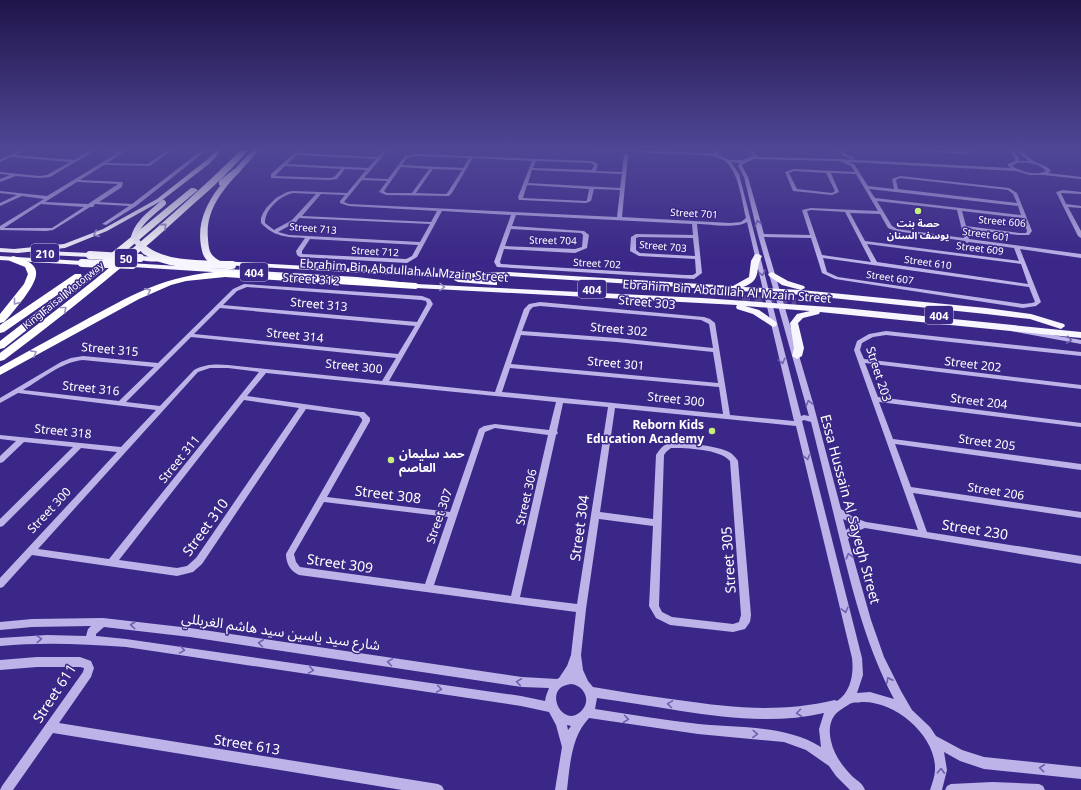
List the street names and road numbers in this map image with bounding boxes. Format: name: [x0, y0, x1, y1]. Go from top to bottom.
street label: Street 701: [670, 205, 718, 221]
street label: Street 606: [978, 212, 1027, 230]
street label: Street 713: [289, 219, 338, 237]
street label: Street 601: [961, 224, 1011, 244]
street label: Street 704: [529, 233, 577, 247]
street label: Street 703: [639, 237, 688, 255]
street label: Street 609: [955, 238, 1005, 258]
street label: Street 712: [351, 243, 399, 259]
road number: 210: [31, 244, 59, 262]
road number: 50: [115, 249, 137, 267]
street label: Street 610: [903, 252, 953, 272]
street label: Ebrahim Bin Abdullah Al Mzain Street: [299, 254, 510, 286]
street label: Street 702: [573, 255, 621, 271]
street label: King Faisal Motorway: [20, 257, 107, 332]
road number: 404: [240, 263, 268, 281]
street label: Street 607: [865, 267, 915, 287]
street label: Street 312: [282, 269, 340, 289]
street label: Ebrahim Bin Abdullah Al Mzain Street: [622, 275, 833, 307]
road number: 404: [578, 280, 606, 298]
street label: Street 303: [618, 291, 676, 313]
street label: Street 313: [290, 293, 348, 315]
road number: 404: [925, 306, 953, 324]
street label: Street 302: [590, 318, 648, 340]
street label: Street 314: [266, 324, 324, 346]
street label: Street 315: [81, 338, 139, 360]
street label: Street 203: [862, 344, 896, 404]
street label: Street 301: [587, 352, 645, 374]
street label: Street 202: [944, 352, 1003, 376]
street label: Street 300: [325, 355, 383, 377]
street label: Street 316: [62, 377, 120, 399]
street label: Street 300: [647, 388, 705, 410]
street label: Street 204: [950, 389, 1009, 413]
street label: Essa Hussain Al Sayegh Street: [817, 412, 885, 606]
street label: Street 318: [34, 420, 92, 442]
street label: Street 205: [957, 430, 1017, 454]
street label: Street 311: [154, 431, 204, 487]
street label: Street 306: [511, 467, 541, 527]
street label: Street 206: [966, 478, 1026, 504]
street label: Street 308: [354, 481, 422, 507]
street label: Street 300: [23, 483, 75, 537]
street label: Street 307: [422, 486, 456, 546]
street label: Street 310: [178, 494, 232, 560]
street label: Street 304: [565, 494, 593, 562]
street label: Street 230: [941, 514, 1009, 544]
street label: Street 305: [716, 526, 740, 594]
street label: Street 309: [306, 549, 374, 577]
street label: شارع سيد ياسين سيد هاشم الغربللي: [180, 608, 382, 657]
street label: Street 611: [28, 660, 80, 726]
street label: Street 613: [213, 729, 281, 759]

